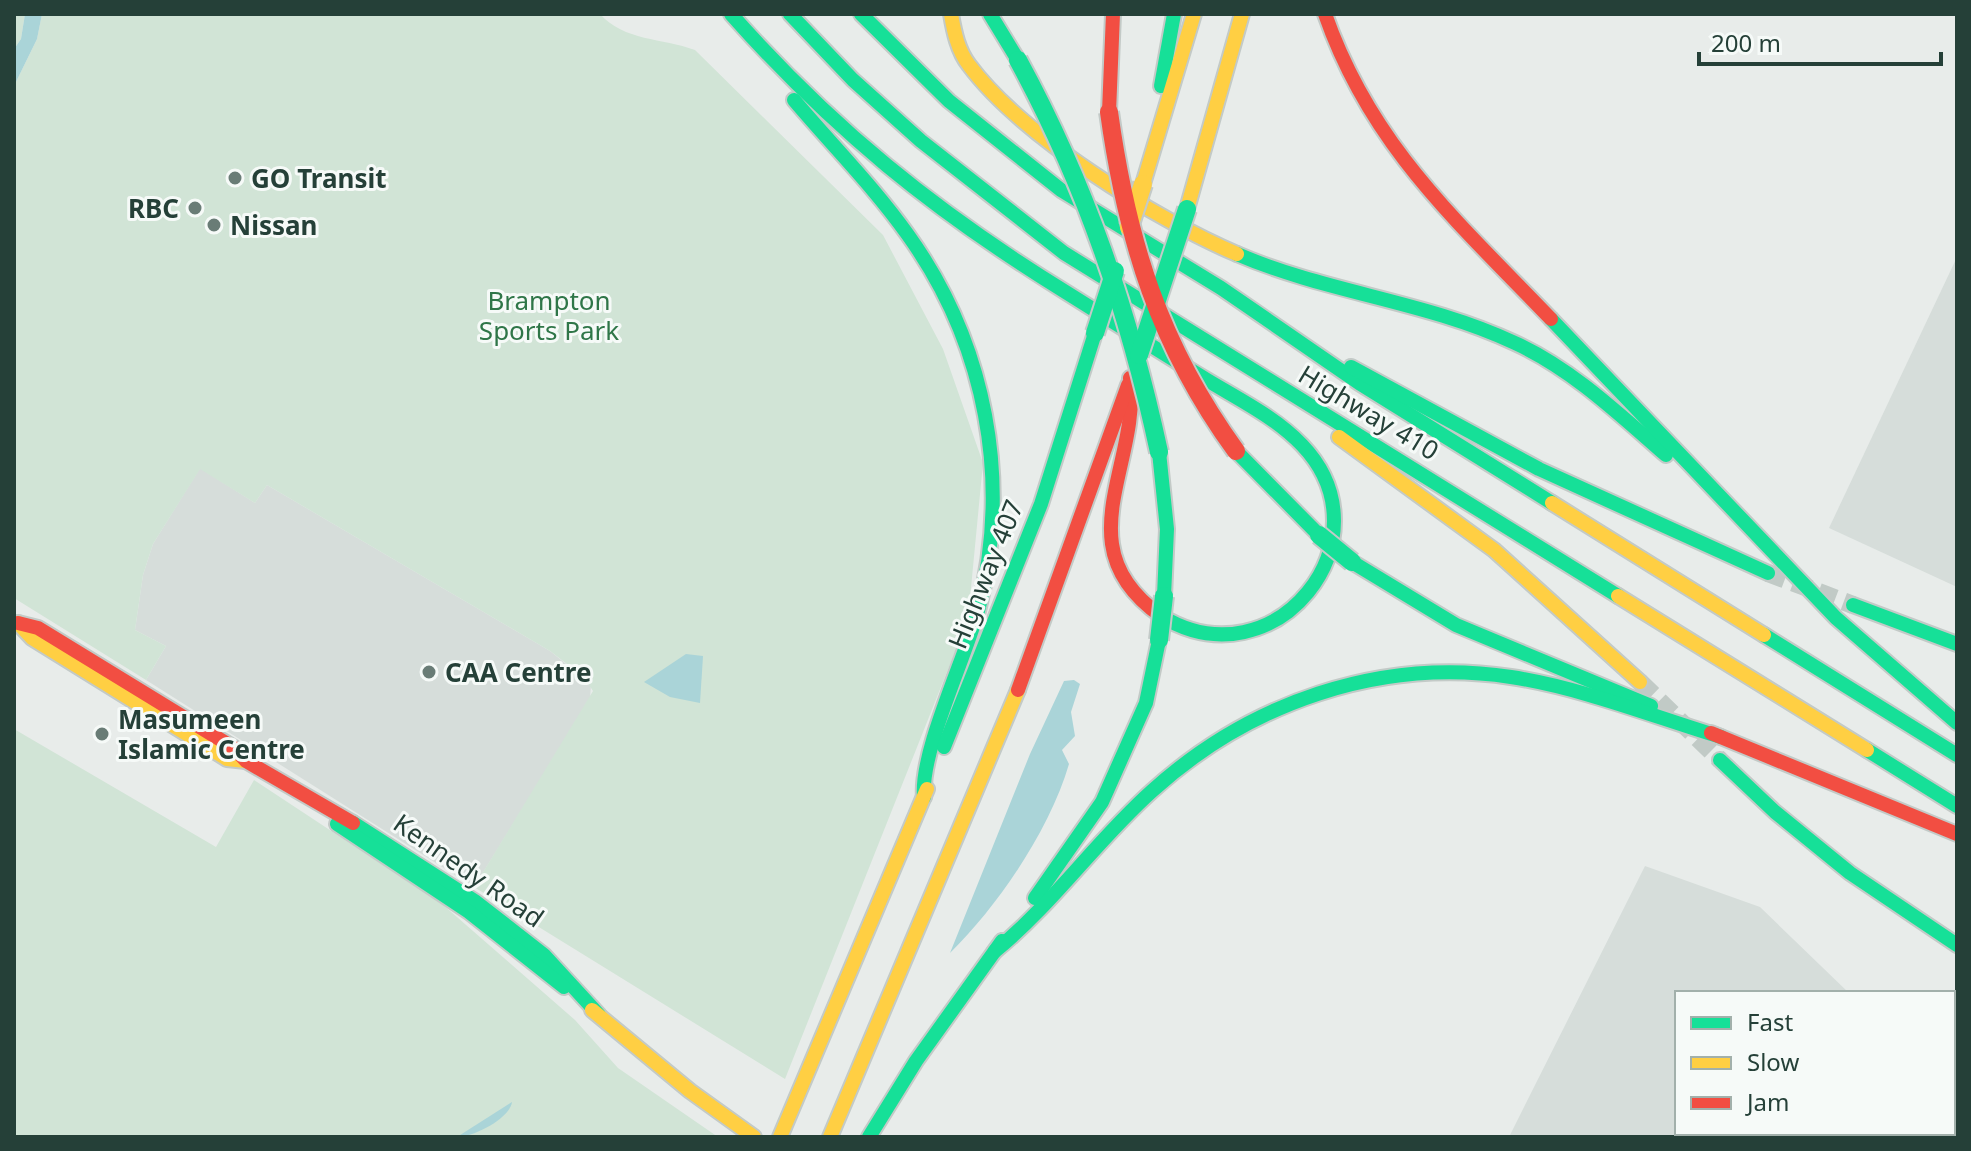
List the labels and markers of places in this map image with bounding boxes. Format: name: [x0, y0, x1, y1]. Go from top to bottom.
place label: GO Transit: [251, 160, 387, 196]
marker: GO Transit: [226, 169, 244, 187]
place label: RBC: [128, 190, 179, 226]
marker: RBC: [186, 199, 204, 217]
place label: Nissan: [230, 207, 318, 243]
marker: Nissan: [205, 216, 223, 234]
place label: CAA Centre: [445, 654, 591, 690]
marker: CAA Centre: [420, 663, 438, 681]
place label: Masumeen Islamic Centre: [118, 701, 305, 767]
marker: Masumeen Islamic Centre: [93, 725, 111, 743]

